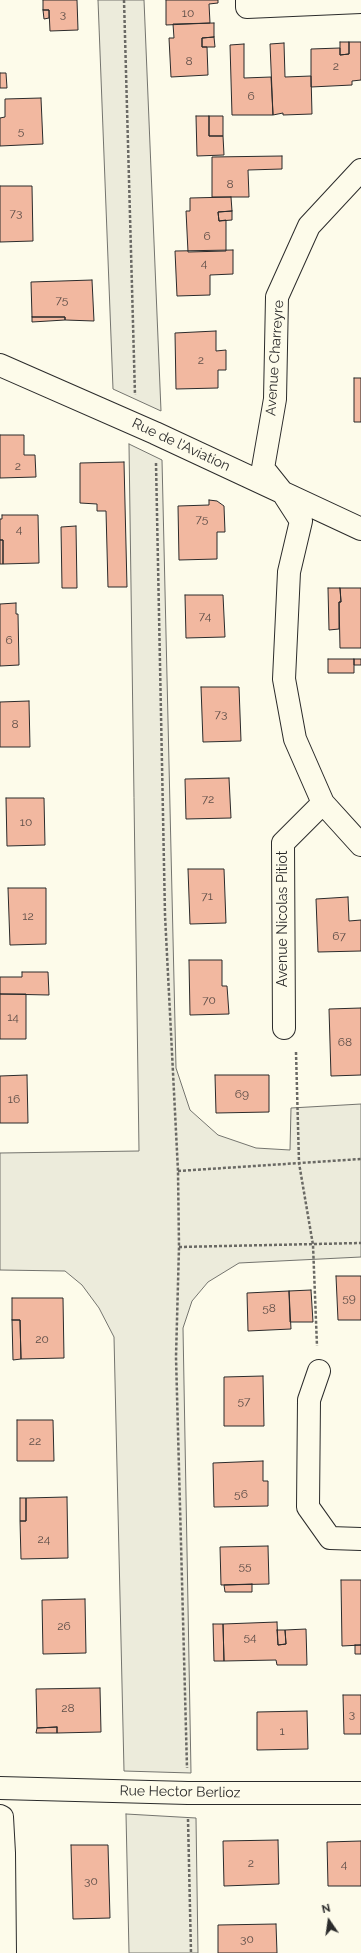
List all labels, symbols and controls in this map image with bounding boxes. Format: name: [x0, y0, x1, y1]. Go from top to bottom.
house number: 10: [182, 6, 194, 20]
house number: 3: [60, 7, 66, 21]
house number: 8: [185, 54, 193, 68]
house number: 2: [333, 59, 339, 73]
house number: 6: [247, 89, 255, 103]
house number: 5: [18, 124, 24, 138]
house number: 8: [226, 177, 234, 191]
house number: 73: [10, 206, 22, 220]
house number: 6: [203, 229, 211, 243]
house number: 4: [201, 256, 207, 270]
house number: 75: [56, 293, 68, 307]
street label: Avenue Charreyre: [263, 299, 287, 417]
house number: 2: [198, 353, 204, 367]
street label: Rue de l'Aviation: [129, 415, 233, 475]
house number: 2: [15, 459, 21, 473]
house number: 75: [196, 512, 208, 526]
house number: 4: [16, 522, 22, 536]
house number: 74: [199, 609, 211, 623]
house number: 6: [5, 633, 13, 647]
house number: 73: [215, 707, 227, 721]
house number: 8: [11, 717, 19, 731]
house number: 72: [202, 792, 214, 806]
house number: 10: [20, 815, 32, 829]
street label: Avenue Nicolas Pitiot: [275, 851, 291, 987]
house number: 71: [201, 889, 213, 903]
house number: 12: [22, 909, 34, 923]
house number: 67: [332, 929, 346, 943]
house number: 70: [202, 993, 216, 1007]
house number: 14: [7, 1010, 19, 1024]
house number: 68: [338, 1035, 352, 1049]
house number: 69: [235, 1087, 249, 1101]
house number: 16: [8, 1092, 20, 1106]
house number: 59: [342, 1291, 356, 1305]
house number: 58: [262, 1301, 276, 1315]
house number: 20: [35, 1332, 49, 1346]
house number: 57: [238, 1394, 250, 1408]
house number: 22: [29, 1434, 41, 1448]
house number: 56: [234, 1487, 248, 1501]
house number: 24: [38, 1532, 50, 1546]
house number: 55: [238, 1559, 252, 1573]
house number: 26: [57, 1619, 71, 1633]
house number: 54: [243, 1630, 257, 1644]
house number: 28: [61, 1701, 75, 1715]
house number: 3: [349, 1707, 355, 1721]
house number: 1: [279, 1724, 285, 1738]
street label: Rue Hector Berlioz: [119, 1783, 241, 1801]
house number: 2: [248, 1856, 254, 1870]
house number: 4: [341, 1857, 347, 1871]
house number: 30: [84, 1874, 98, 1888]
north arrow: [309, 1901, 349, 1941]
text: N: [321, 1902, 332, 1916]
house number: 30: [240, 1932, 254, 1946]

